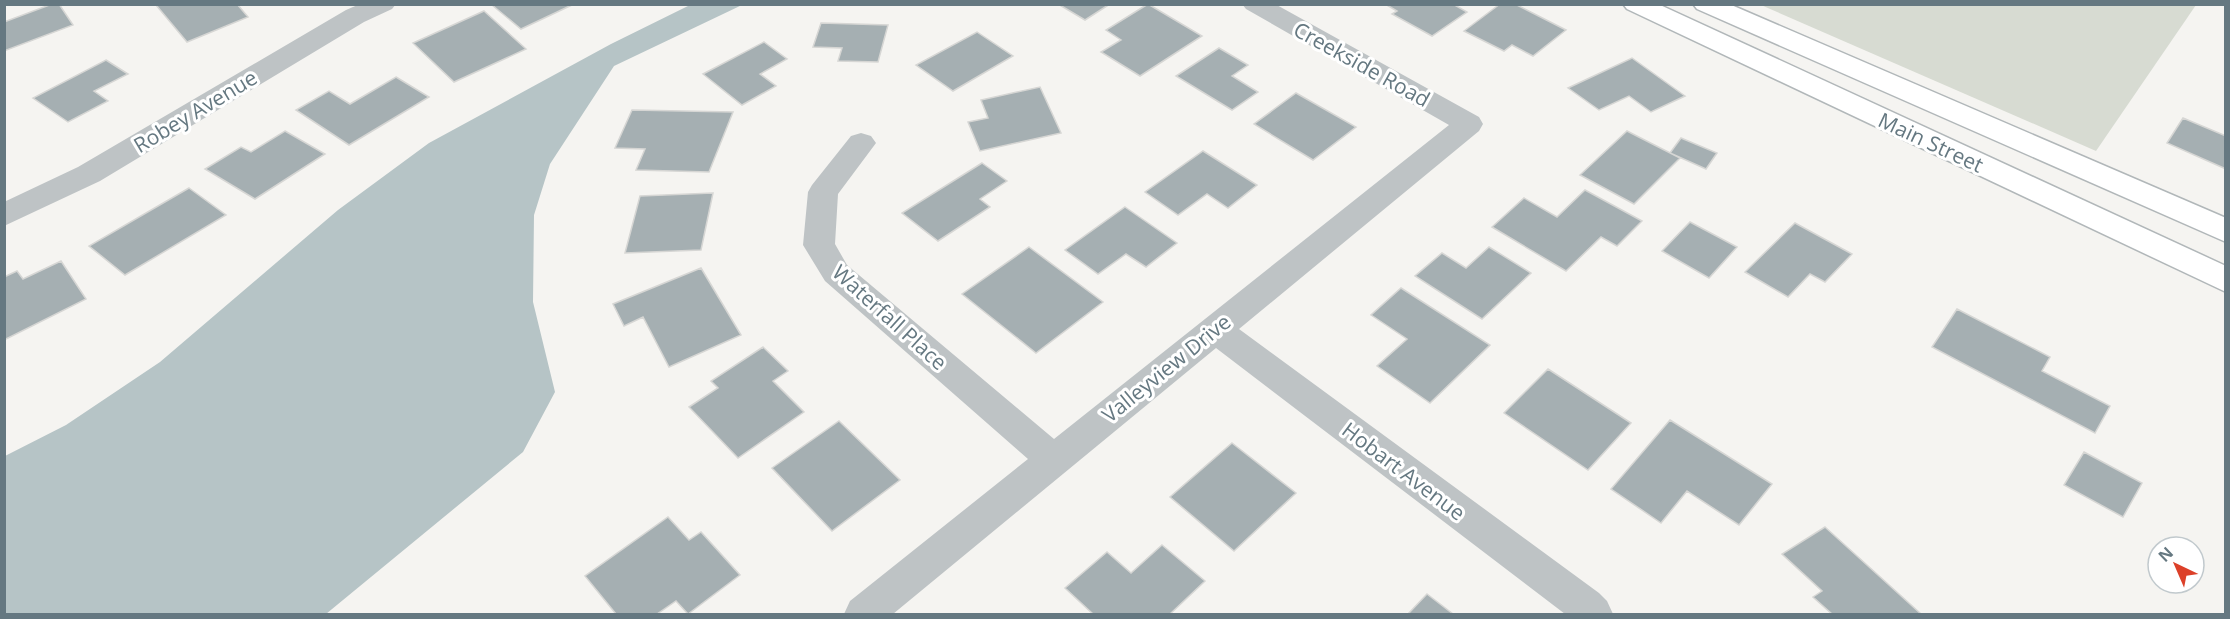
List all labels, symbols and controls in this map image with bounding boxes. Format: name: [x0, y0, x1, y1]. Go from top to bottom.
street label: Creekside Road: [1289, 15, 1435, 113]
street label: Robey Avenue: [128, 63, 262, 159]
street label: Main Street: [1874, 105, 1988, 179]
street label: Waterfall Place: [827, 258, 953, 376]
street label: Valleyview Drive: [1096, 307, 1236, 429]
street label: Hobart Avenue: [1337, 416, 1471, 526]
north arrow: [2146, 535, 2206, 595]
text: N: [2153, 542, 2178, 567]

